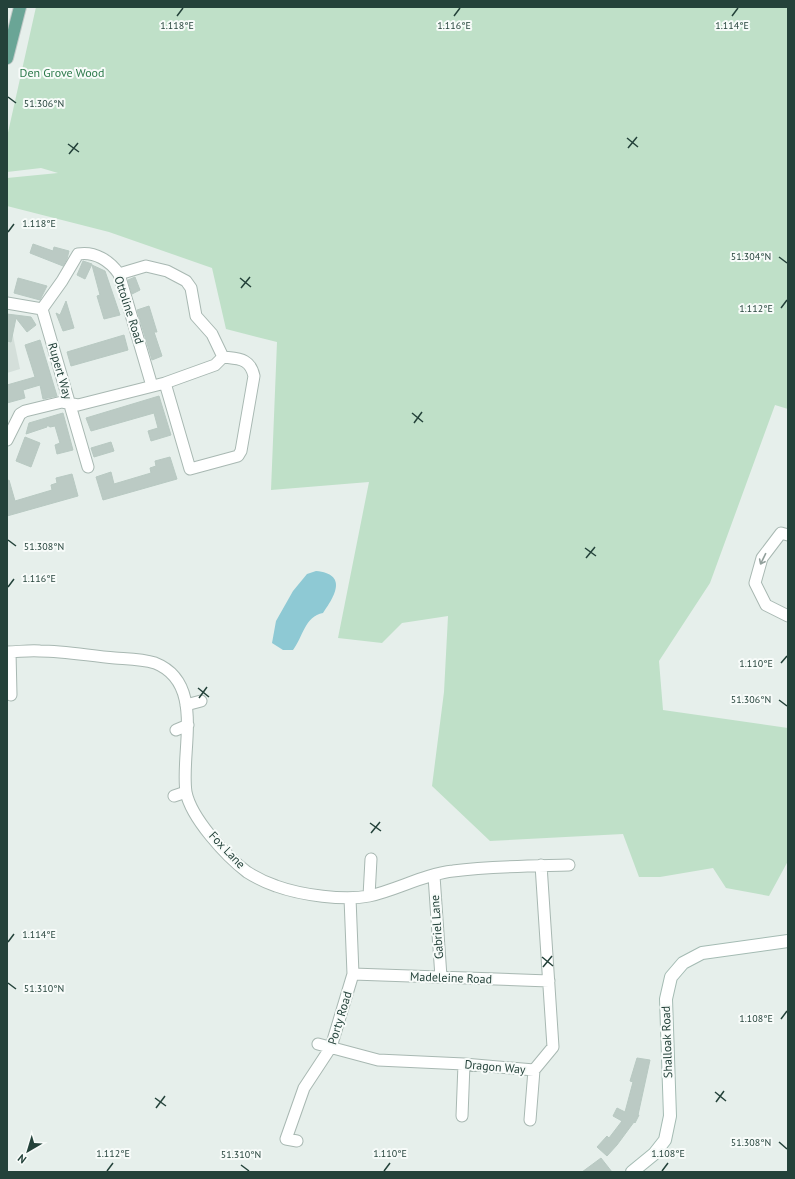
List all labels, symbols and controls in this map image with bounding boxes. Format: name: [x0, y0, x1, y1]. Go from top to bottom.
text: 1.118°E: [160, 19, 194, 32]
text: 1.116°E: [437, 19, 471, 32]
text: 1.114°E: [715, 19, 749, 32]
park label: Den Grove Wood: [20, 65, 104, 80]
text: 51.306°N: [24, 97, 64, 110]
text: 1.118°E: [22, 217, 56, 230]
text: 51.304°N: [731, 250, 771, 263]
street label: Ottoline Road: [111, 274, 148, 346]
text: 1.112°E: [739, 302, 773, 315]
street label: Rupert Way: [45, 341, 76, 401]
text: 51.308°N: [24, 540, 64, 553]
one-way arrow: [759, 553, 766, 565]
text: 1.116°E: [22, 572, 56, 585]
text: 1.110°E: [739, 657, 773, 670]
text: 51.306°N: [731, 693, 771, 706]
street label: Fox Lane: [206, 828, 249, 871]
street label: Gabriel Lane: [427, 894, 446, 960]
text: 1.114°E: [22, 928, 56, 941]
street label: Madeleine Road: [410, 969, 492, 986]
text: 51.310°N: [24, 982, 64, 995]
street label: Porty Road: [324, 989, 355, 1046]
street label: Shalloak Road: [658, 1006, 675, 1078]
text: 1.108°E: [739, 1012, 773, 1025]
street label: Dragon Way: [464, 1056, 527, 1077]
north arrow: [8, 1131, 48, 1171]
text: 51.308°N: [731, 1136, 771, 1149]
text: 1.112°E: [96, 1147, 130, 1160]
text: 1.110°E: [373, 1147, 407, 1160]
text: 1.108°E: [651, 1147, 685, 1160]
text: 51.310°N: [221, 1148, 261, 1161]
text: N: [15, 1151, 29, 1167]

